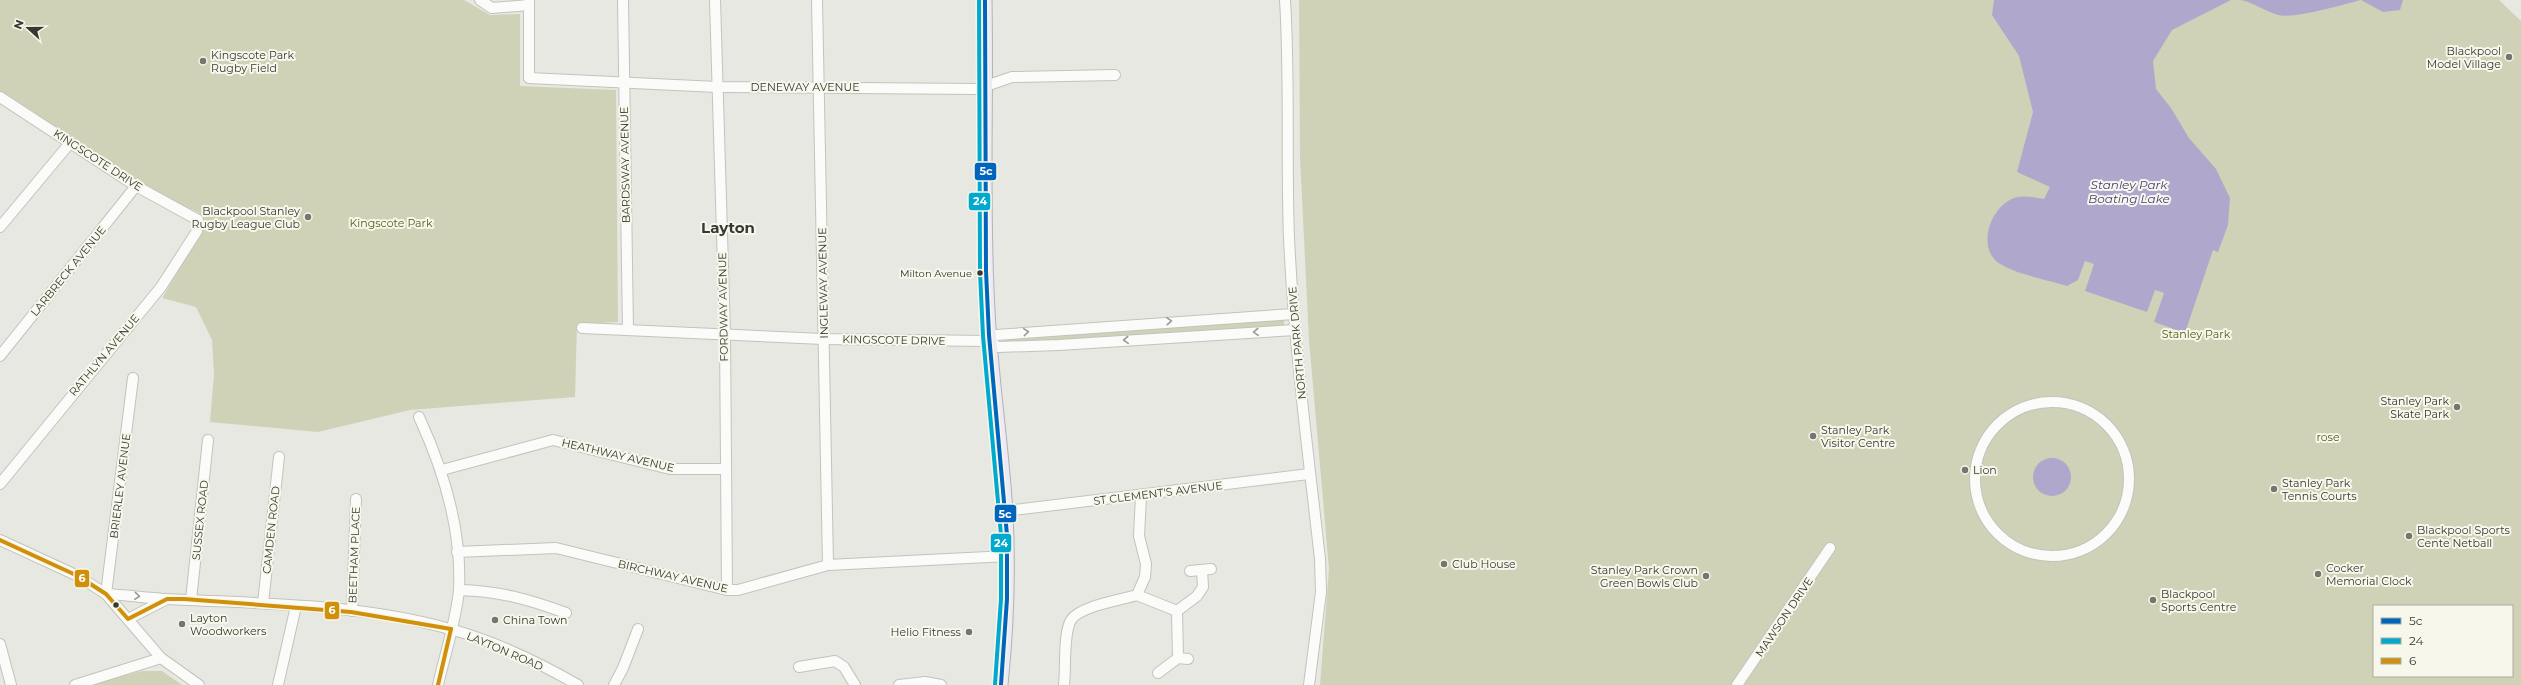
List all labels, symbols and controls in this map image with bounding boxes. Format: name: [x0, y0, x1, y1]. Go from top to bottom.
north arrow: [8, 8, 48, 48]
text: N: [11, 18, 27, 31]
place label: Blackpool Model Village: [2427, 44, 2501, 71]
place label: Kingscote Park Rugby Field: [211, 48, 294, 75]
marker: Blackpool Model Village: [2504, 52, 2514, 62]
marker: Kingscote Park Rugby Field: [198, 56, 208, 66]
street label: DENEWAY AVENUE: [750, 80, 860, 94]
street label: BARDSWAY AVENUE: [617, 107, 633, 223]
street label: KINGSCOTE DRIVE: [51, 126, 145, 194]
line badge: 5c: [974, 162, 997, 181]
text: 5c: [979, 164, 993, 178]
water label: Stanley Park Boating Lake: [2088, 177, 2170, 206]
line badge: 24: [968, 192, 991, 211]
text: 24: [973, 194, 987, 208]
place label: Blackpool Stanley Rugby League Club: [192, 204, 300, 231]
marker: Blackpool Stanley Rugby League Club: [303, 212, 313, 222]
park label: Kingscote Park: [349, 216, 433, 230]
district label: Layton: [701, 218, 755, 237]
street label: LARBRECK AVENUE: [27, 223, 109, 319]
street label: INGLEWAY AVENUE: [815, 227, 831, 339]
street label: FORDWAY AVENUE: [715, 252, 731, 362]
place label: Milton Avenue: [900, 267, 972, 280]
marker: Milton Avenue: [975, 268, 985, 278]
street label: NORTH PARK DRIVE: [1285, 286, 1309, 400]
street label: RATHLYN AVENUE: [66, 311, 142, 399]
one-way arrow: [1166, 317, 1172, 326]
park label: Stanley Park: [2162, 327, 2231, 341]
one-way arrow: [1023, 328, 1029, 337]
one-way arrow: [1253, 328, 1259, 336]
street label: KINGSCOTE DRIVE: [842, 332, 946, 348]
one-way arrow: [1123, 336, 1129, 345]
place label: Stanley Park Skate Park: [2381, 394, 2449, 421]
marker: Stanley Park Skate Park: [2452, 402, 2462, 412]
place label: Stanley Park Visitor Centre: [1821, 423, 1895, 450]
park label: rose: [2316, 430, 2340, 444]
marker: Stanley Park Visitor Centre: [1808, 431, 1818, 441]
street label: BRIERLEY AVENUE: [107, 433, 133, 539]
street label: HEATHWAY AVENUE: [560, 435, 676, 475]
place label: Lion: [1973, 463, 1997, 477]
marker: Lion: [1960, 465, 1970, 475]
place label: Stanley Park Tennis Courts: [2282, 476, 2357, 503]
street label: ST CLEMENT'S AVENUE: [1093, 478, 1223, 508]
street label: SUSSEX ROAD: [189, 479, 211, 561]
marker: Stanley Park Tennis Courts: [2269, 484, 2279, 494]
street label: CAMDEN ROAD: [259, 485, 283, 575]
line badge: 5c: [994, 504, 1017, 523]
street label: BEETHAM PLACE: [345, 506, 363, 604]
text: 5c: [998, 507, 1012, 521]
place label: Blackpool Sports Cente Netball: [2417, 523, 2511, 550]
marker: Blackpool Sports Cente Netball: [2404, 531, 2414, 541]
line badge: 24: [990, 533, 1012, 553]
text: 24: [994, 536, 1008, 550]
street label: BIRCHWAY AVENUE: [617, 557, 729, 595]
place label: Club House: [1452, 557, 1516, 571]
marker: Club House: [1439, 559, 1449, 569]
place label: Cocker Memorial Clock: [2326, 561, 2412, 588]
place label: Stanley Park Crown Green Bowls Club: [1591, 563, 1698, 590]
line badge: 6: [74, 569, 90, 588]
marker: Cocker Memorial Clock: [2313, 569, 2323, 579]
text: 6: [78, 571, 86, 585]
marker: Stanley Park Crown Green Bowls Club: [1701, 571, 1711, 581]
street label: MAWSON DRIVE: [1752, 575, 1816, 659]
place label: Blackpool Sports Centre: [2161, 587, 2237, 614]
one-way arrow: [134, 592, 140, 601]
marker: Blackpool Sports Centre: [2148, 595, 2158, 605]
unlabelled marker: [111, 600, 121, 610]
line badge: 6: [324, 601, 340, 620]
text: 6: [328, 603, 336, 617]
legend: [2373, 605, 2513, 677]
place label: Layton Woodworkers: [190, 611, 267, 638]
place label: China Town: [503, 613, 568, 627]
text: 5c: [2409, 613, 2423, 628]
marker: China Town: [490, 615, 500, 625]
marker: Layton Woodworkers: [177, 619, 187, 629]
place label: Helio Fitness: [891, 625, 962, 639]
marker: Helio Fitness: [964, 627, 974, 637]
street label: LAYTON ROAD: [464, 629, 546, 673]
text: 24: [2409, 633, 2424, 648]
text: 6: [2409, 653, 2416, 668]

